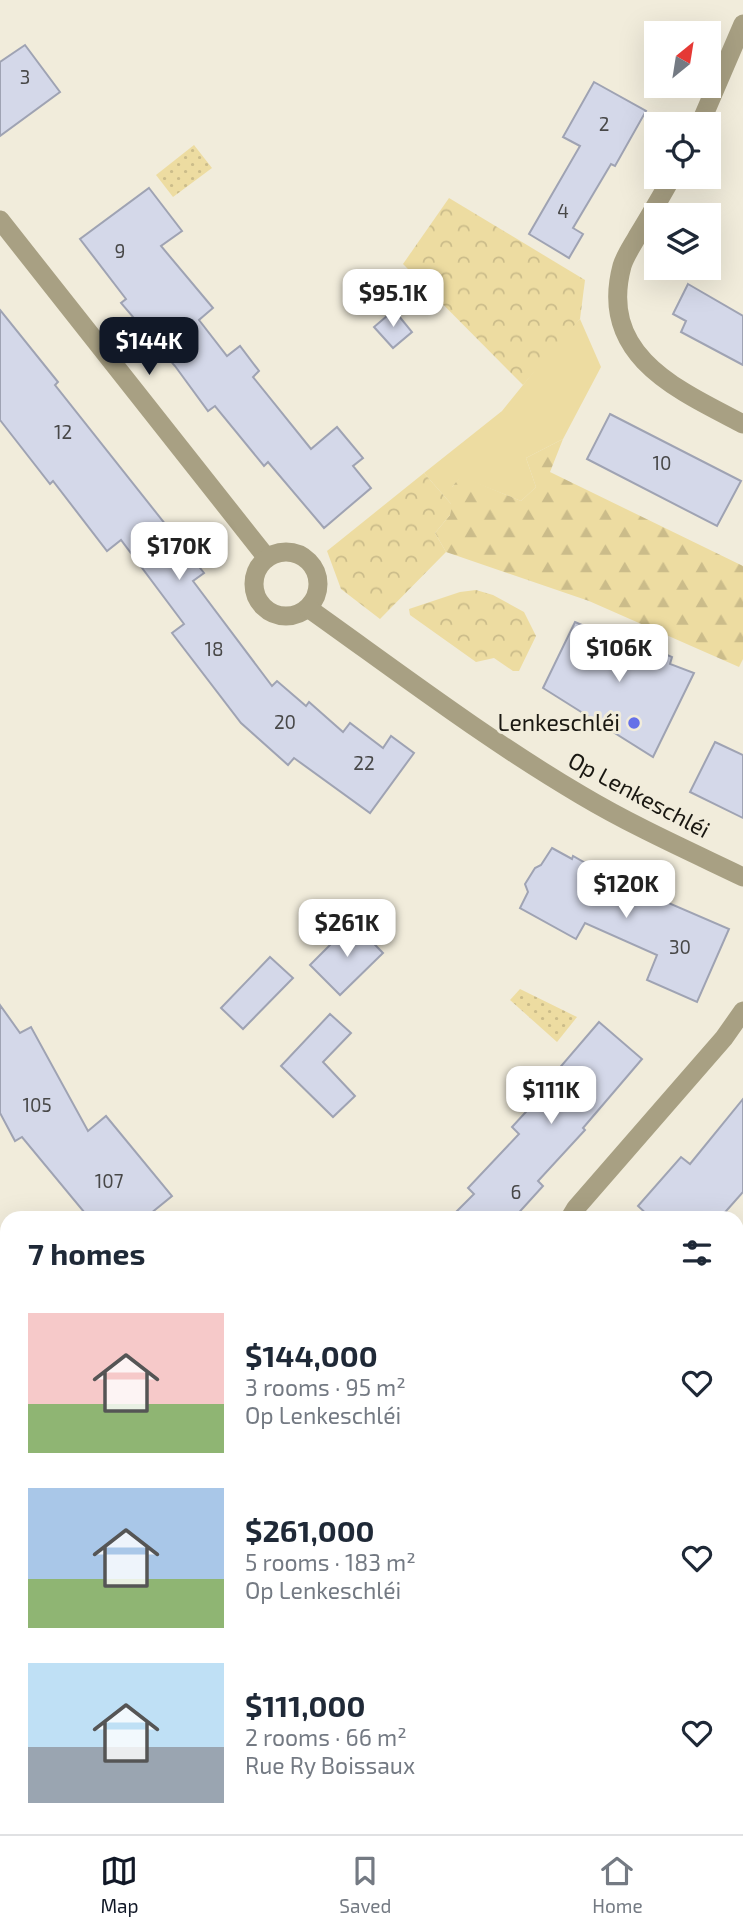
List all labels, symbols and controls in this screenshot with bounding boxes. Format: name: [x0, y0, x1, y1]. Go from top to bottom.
north arrow: [644, 21, 721, 98]
map controls: [644, 21, 721, 280]
house number: 3: [20, 65, 30, 88]
house number: 2: [599, 112, 609, 135]
button: locate: [644, 112, 721, 189]
house number: 4: [557, 199, 569, 222]
button: layers: [644, 203, 721, 280]
house number: 9: [115, 239, 125, 262]
pin: $95.1K: [336, 270, 450, 329]
text: $95.1K: [359, 278, 427, 306]
pin: $144K: [100, 318, 198, 377]
text: $144K: [115, 326, 183, 354]
house number: 12: [54, 420, 72, 443]
house number: 10: [652, 451, 672, 474]
pin: $170K: [130, 522, 228, 582]
text: $170K: [147, 531, 211, 559]
pin: $106K: [570, 624, 668, 684]
text: $106K: [586, 633, 652, 661]
house number: 18: [204, 637, 224, 660]
place label: Lenkeschléi: [498, 708, 620, 736]
house number: 20: [274, 710, 296, 733]
marker: Lenkeschléi: [626, 715, 642, 731]
street label: Op Lenkeschléi: [564, 745, 715, 843]
house number: 22: [353, 751, 375, 774]
pin: $120K: [577, 860, 675, 920]
text: $120K: [593, 869, 659, 897]
pin: $261K: [298, 900, 396, 959]
text: $261K: [315, 908, 379, 936]
house number: 30: [669, 935, 691, 958]
pin: $111K: [502, 1066, 600, 1126]
text: $111K: [522, 1075, 580, 1103]
house number: 105: [22, 1093, 52, 1116]
house number: 107: [95, 1169, 124, 1192]
house number: 6: [511, 1180, 521, 1203]
icon: filters: [678, 1234, 716, 1272]
text: 7 homes: [28, 1235, 145, 1271]
text: $144,000: [245, 1337, 378, 1373]
icon: home: [84, 1341, 168, 1425]
icon: heart: [678, 1364, 716, 1402]
text: 3 rooms · 95 m²: [245, 1373, 406, 1401]
text: Op Lenkeschléi: [245, 1401, 401, 1429]
text: $261,000: [245, 1512, 375, 1548]
icon: home: [84, 1516, 168, 1600]
icon: heart: [678, 1539, 716, 1577]
text: 5 rooms · 183 m²: [245, 1548, 416, 1576]
text: Op Lenkeschléi: [245, 1576, 401, 1604]
text: $111,000: [245, 1687, 365, 1723]
icon: home: [84, 1691, 168, 1775]
icon: heart: [678, 1714, 716, 1752]
text: 2 rooms · 66 m²: [245, 1723, 407, 1751]
text: Rue Ry Boissaux: [245, 1751, 415, 1779]
tab: Map: [100, 1852, 139, 1917]
tab: Saved: [339, 1852, 391, 1917]
tab: Home: [592, 1852, 643, 1917]

